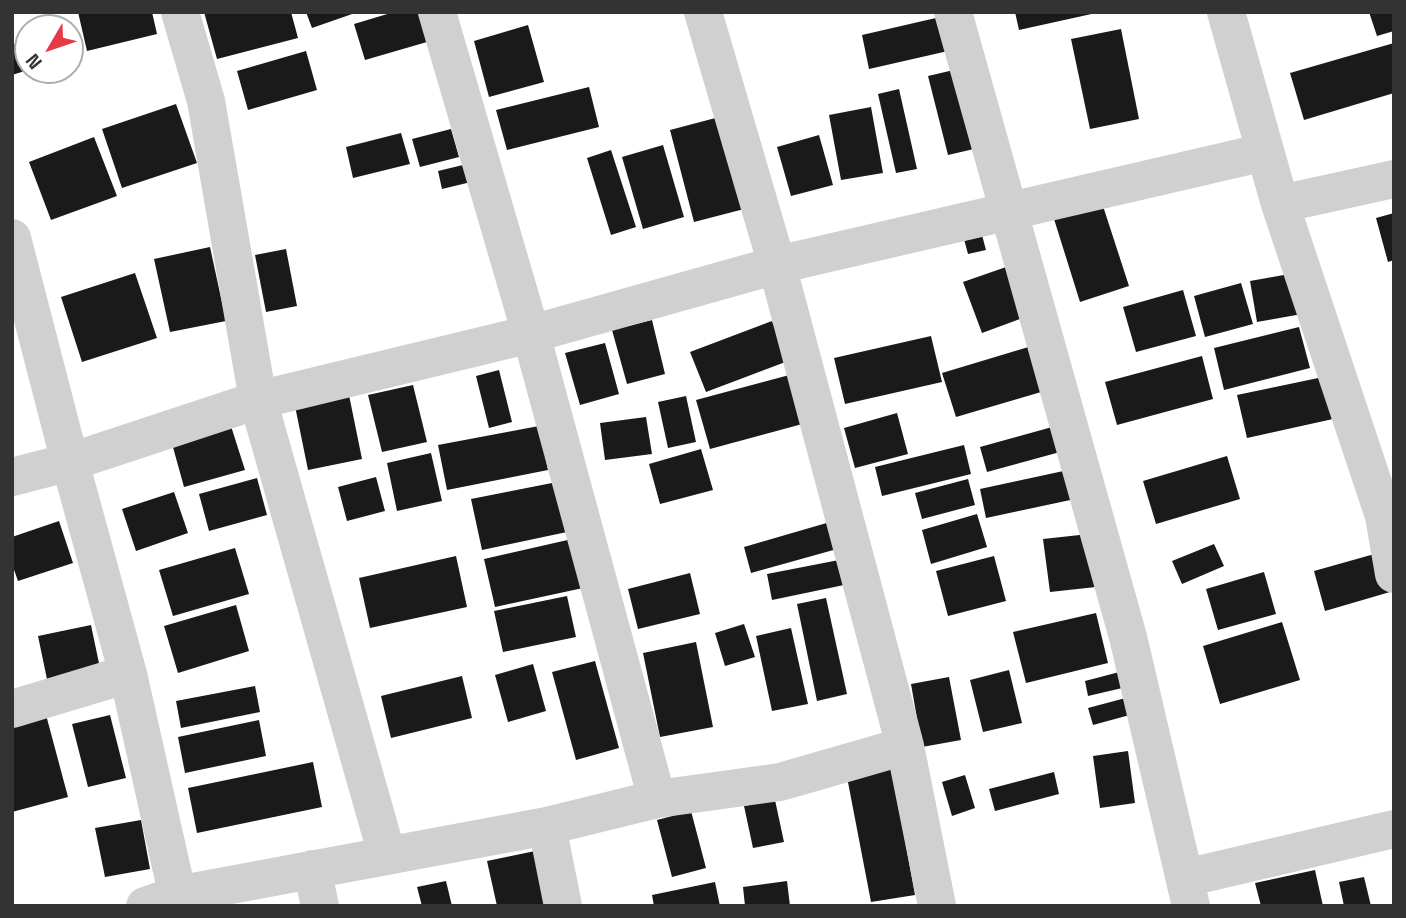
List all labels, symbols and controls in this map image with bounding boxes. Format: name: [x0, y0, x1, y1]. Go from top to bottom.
north arrow: [14, 14, 84, 84]
text: N: [20, 48, 48, 74]

